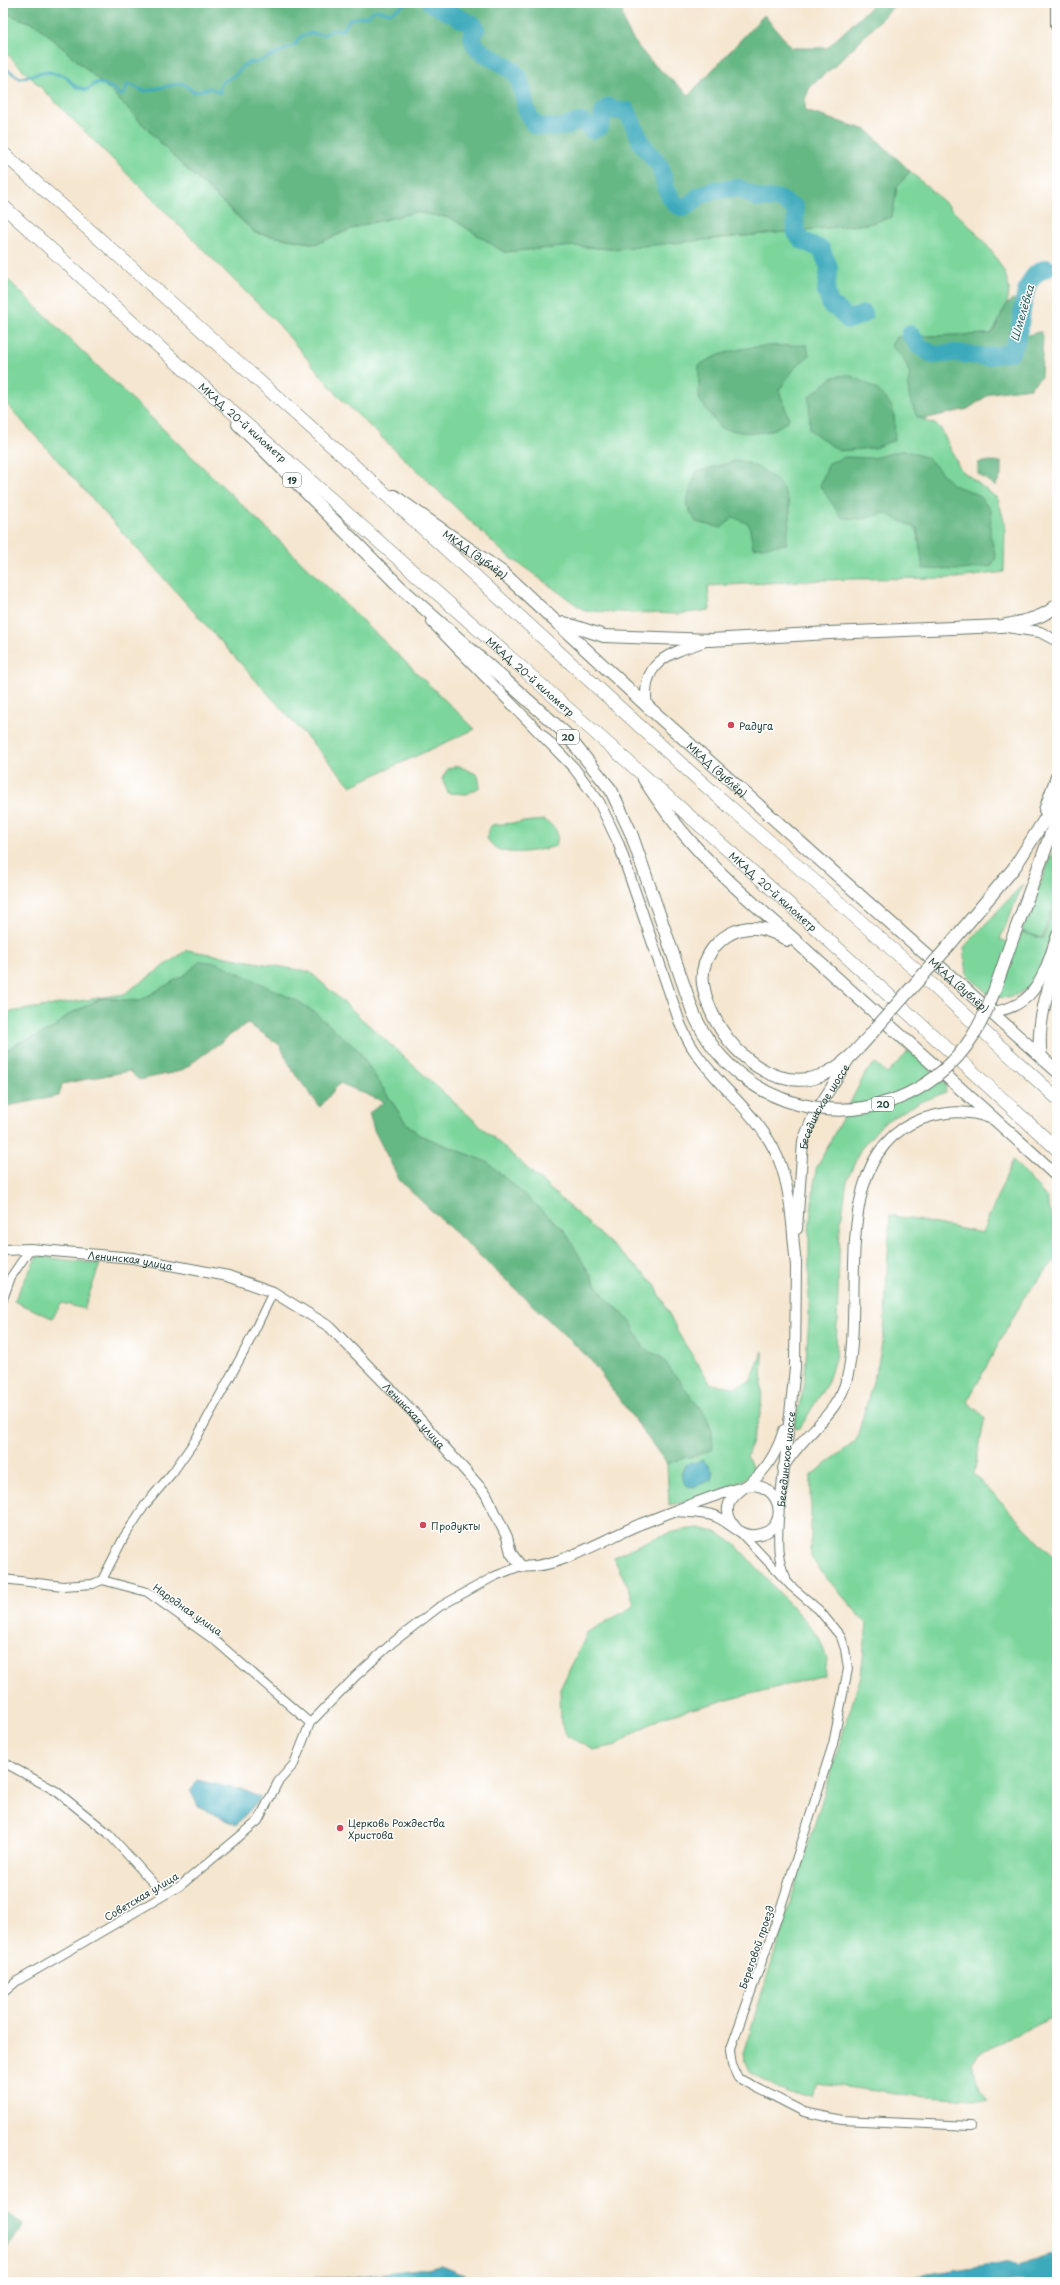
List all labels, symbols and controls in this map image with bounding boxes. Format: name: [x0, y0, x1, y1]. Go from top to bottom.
water label: Шмелёвка: [1006, 282, 1038, 343]
street label: МКАД, 20-й километр: [196, 379, 291, 465]
road number: 19: [283, 473, 301, 487]
street label: МКАД (дублёр): [440, 525, 512, 582]
street label: МКАД, 20-й километр: [484, 633, 578, 719]
place label: Радуга: [739, 718, 774, 733]
marker: Радуга: [726, 720, 736, 730]
road number: 20: [557, 730, 579, 744]
street label: МКАД (дублёр): [684, 738, 751, 800]
street label: МКАД, 20-й километр: [726, 848, 821, 934]
street label: МКАД (дублёр): [926, 953, 993, 1015]
street label: Бесединское шоссе: [795, 1061, 852, 1150]
road number: 20: [872, 1097, 894, 1111]
street label: Ленинская улица: [87, 1247, 175, 1273]
street label: Ленинская улица: [380, 1379, 450, 1452]
street label: Бесединское шоссе: [772, 1411, 798, 1508]
place label: Продукты: [431, 1518, 480, 1533]
marker: Продукты: [418, 1520, 428, 1530]
street label: Народная улица: [150, 1579, 226, 1639]
place label: Церковь Рождества Христова: [348, 1815, 446, 1842]
marker: Церковь Рождества Христова: [335, 1823, 345, 1833]
street label: Советская улица: [101, 1868, 181, 1924]
street label: Береговой проезд: [735, 1903, 777, 1991]

